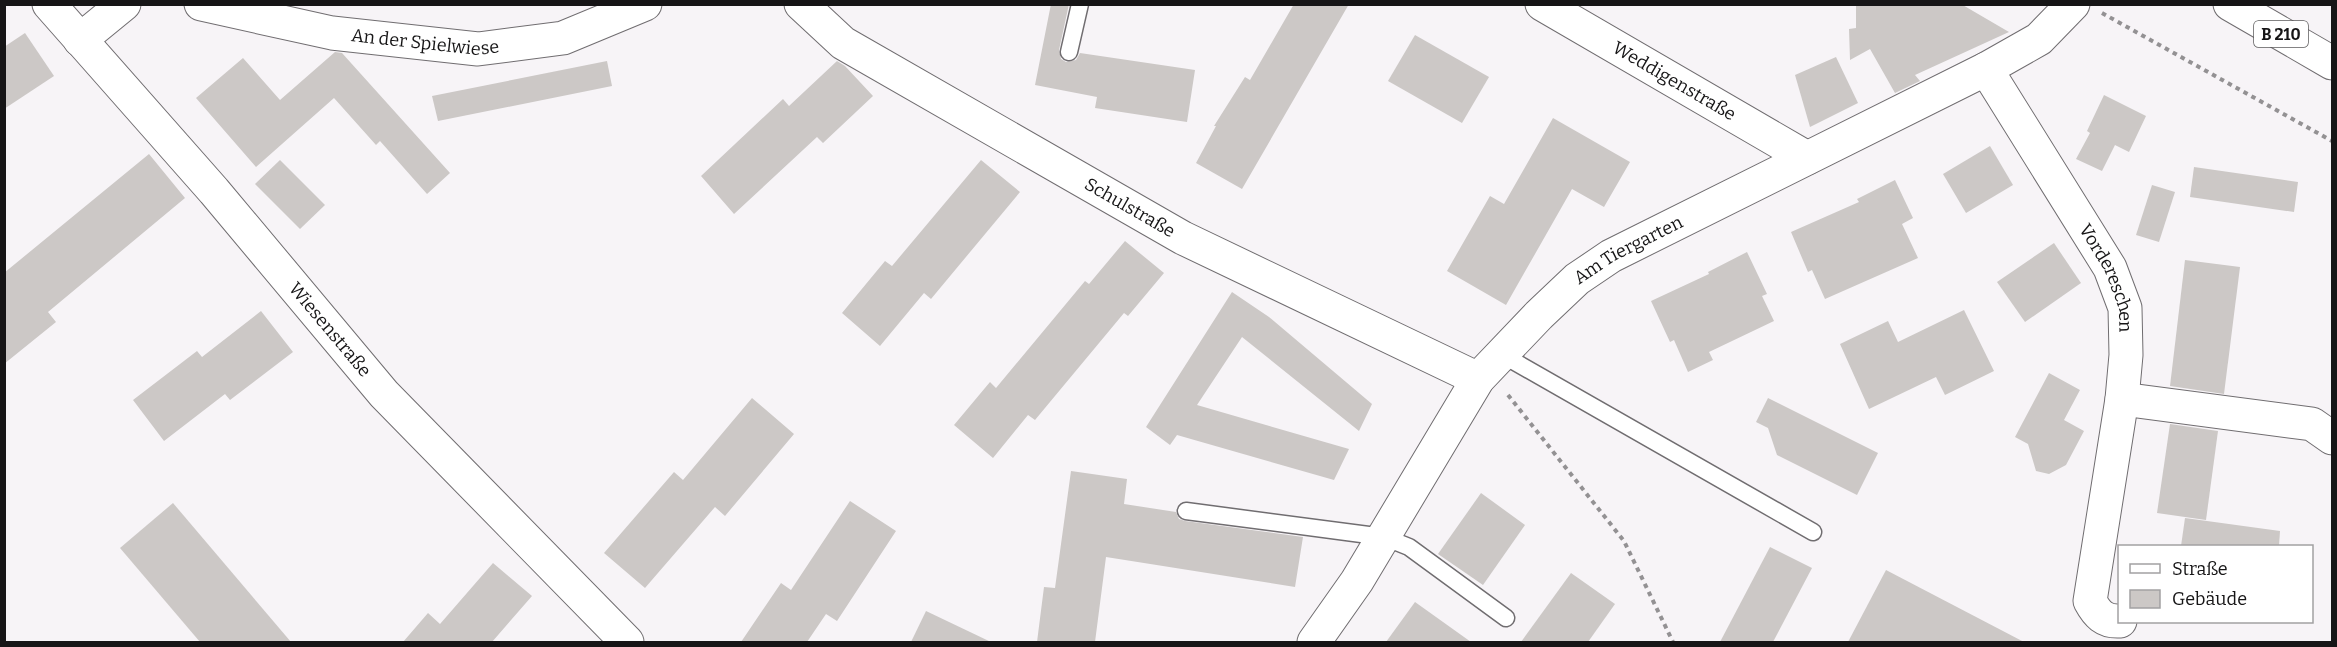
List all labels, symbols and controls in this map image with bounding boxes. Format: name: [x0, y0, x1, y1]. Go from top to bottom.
road number: B 210: [2254, 21, 2308, 47]
street label: An der Spielwiese: [350, 24, 500, 60]
street label: Weddigenstraße: [1609, 37, 1740, 125]
street label: Schulstraße: [1081, 173, 1179, 242]
street label: Am Tiergarten: [1570, 211, 1687, 289]
street label: Vordereschen: [2074, 220, 2137, 333]
street label: Wiesenstraße: [284, 278, 376, 381]
legend: [2118, 545, 2313, 623]
text: Straße: [2172, 558, 2228, 580]
text: Gebäude: [2172, 588, 2247, 610]

